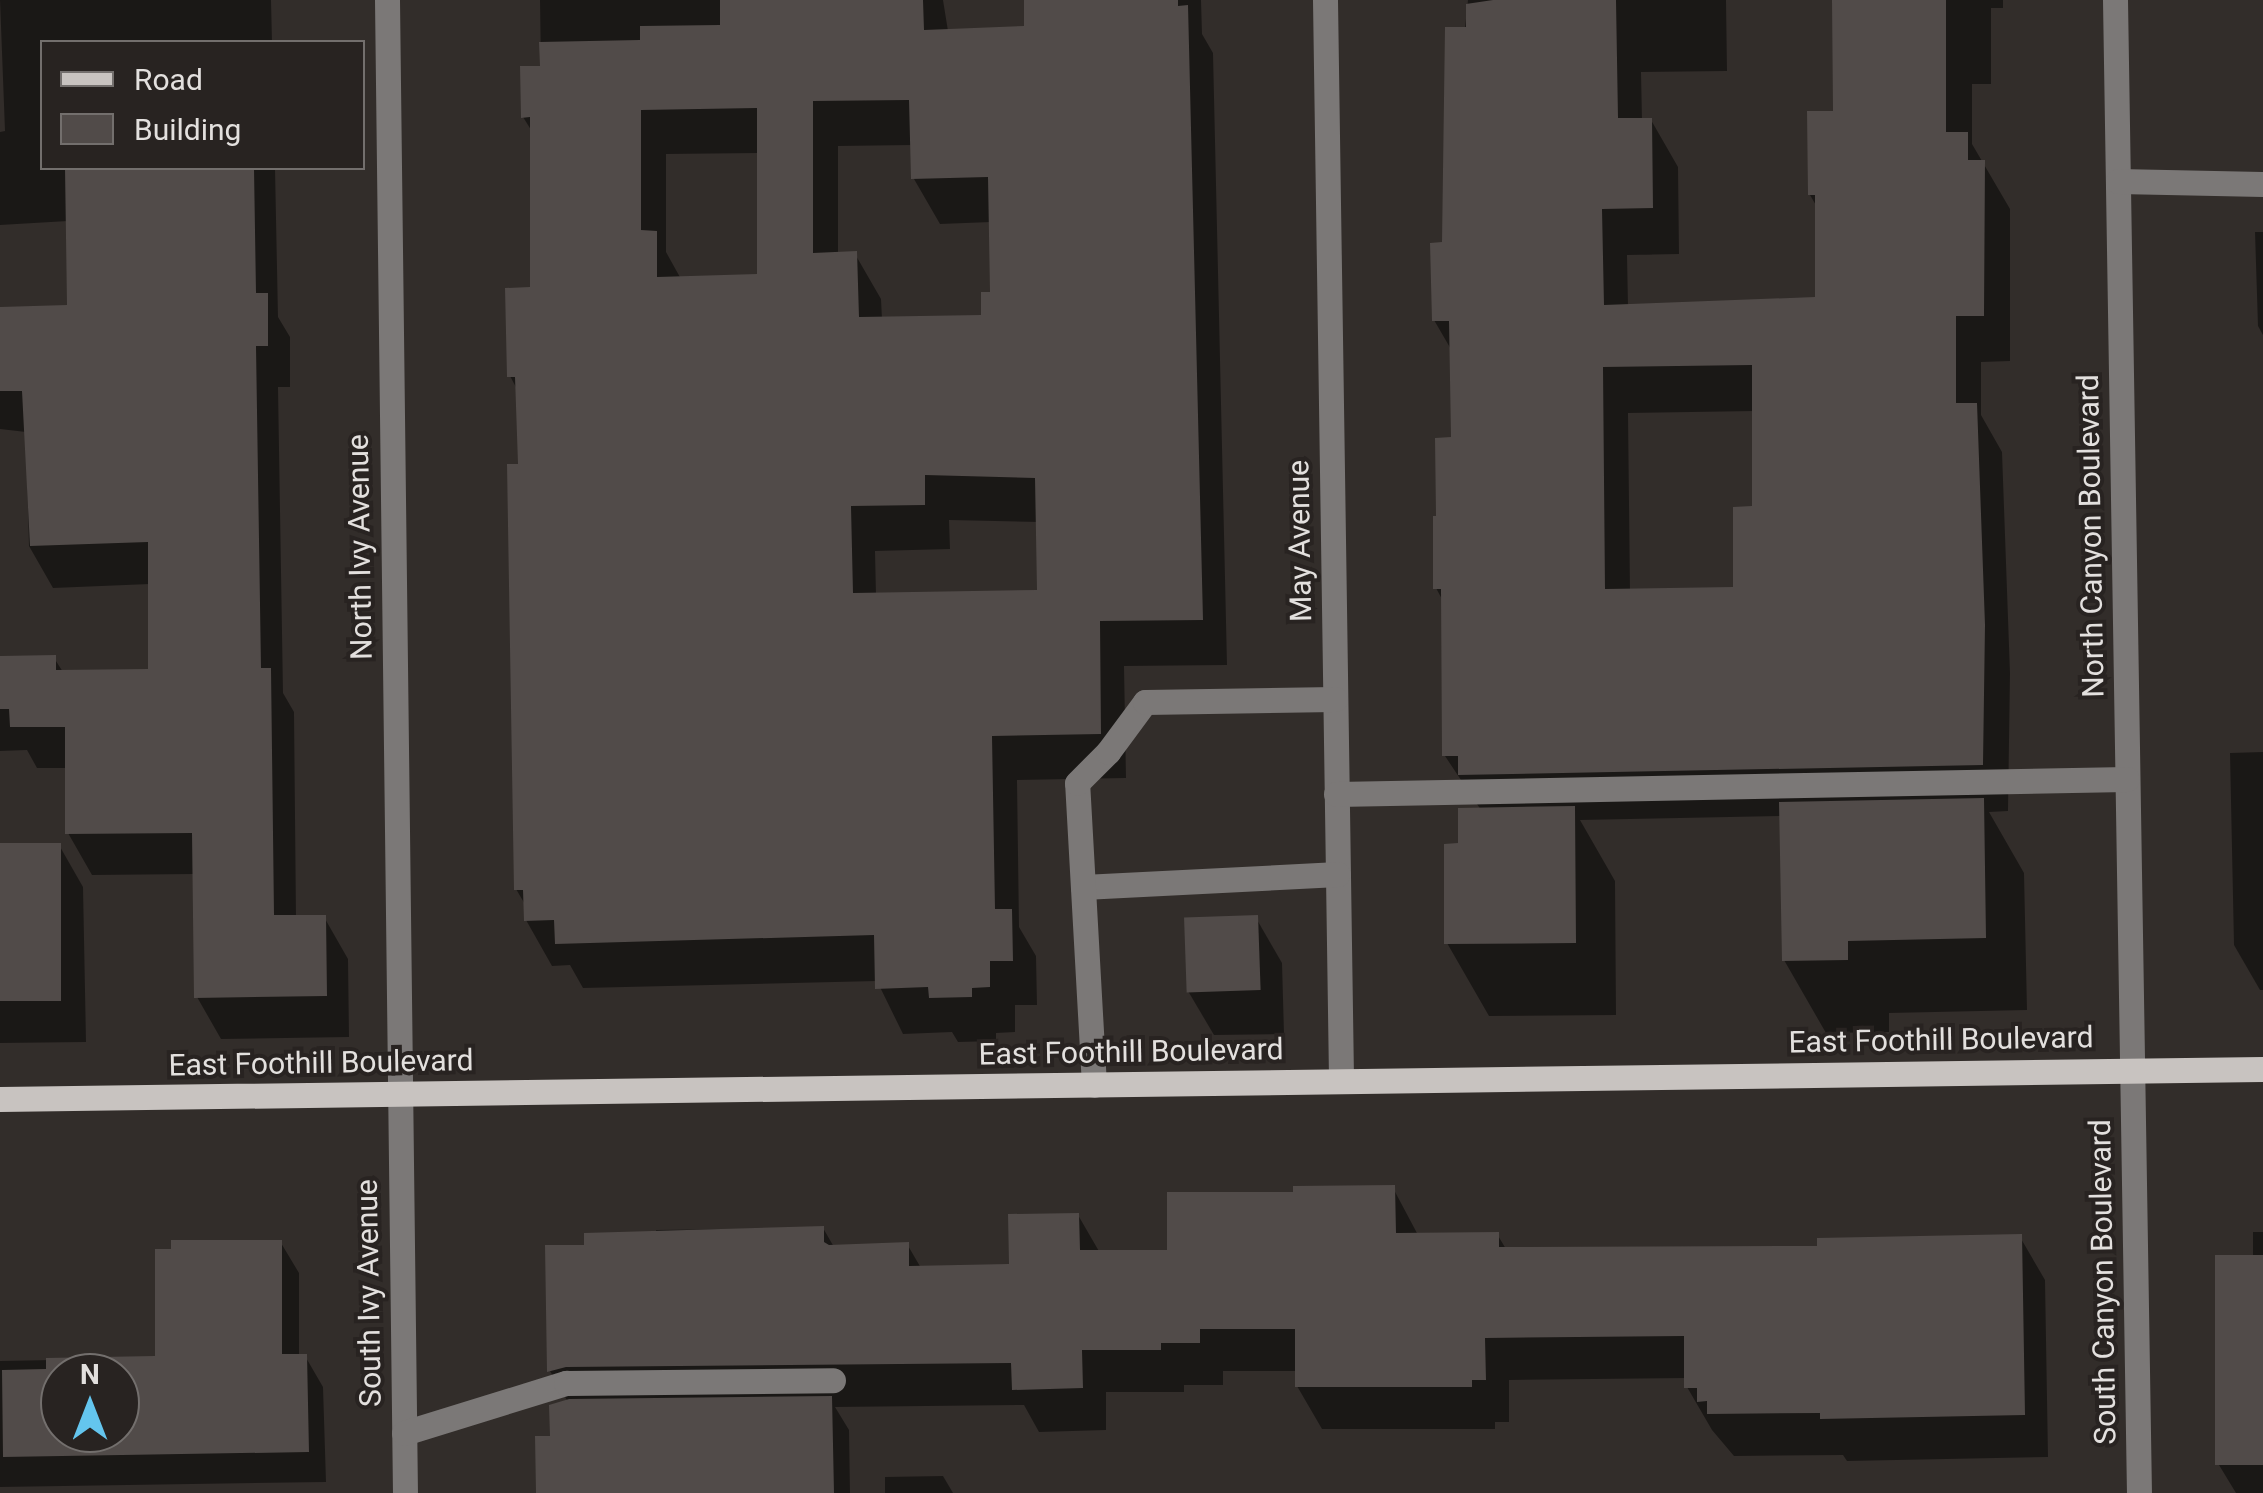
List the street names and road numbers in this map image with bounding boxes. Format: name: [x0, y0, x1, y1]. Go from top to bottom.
street label: North Canyon Boulevard: [2070, 374, 2112, 698]
street label: North Ivy Avenue: [340, 434, 380, 660]
street label: May Avenue: [1281, 460, 1319, 622]
street label: East Foothill Boulevard: [1788, 1019, 2094, 1061]
street label: East Foothill Boulevard: [978, 1031, 1284, 1073]
street label: East Foothill Boulevard: [168, 1042, 474, 1084]
street label: South Canyon Boulevard: [2082, 1119, 2124, 1445]
street label: South Ivy Avenue: [349, 1179, 389, 1407]

